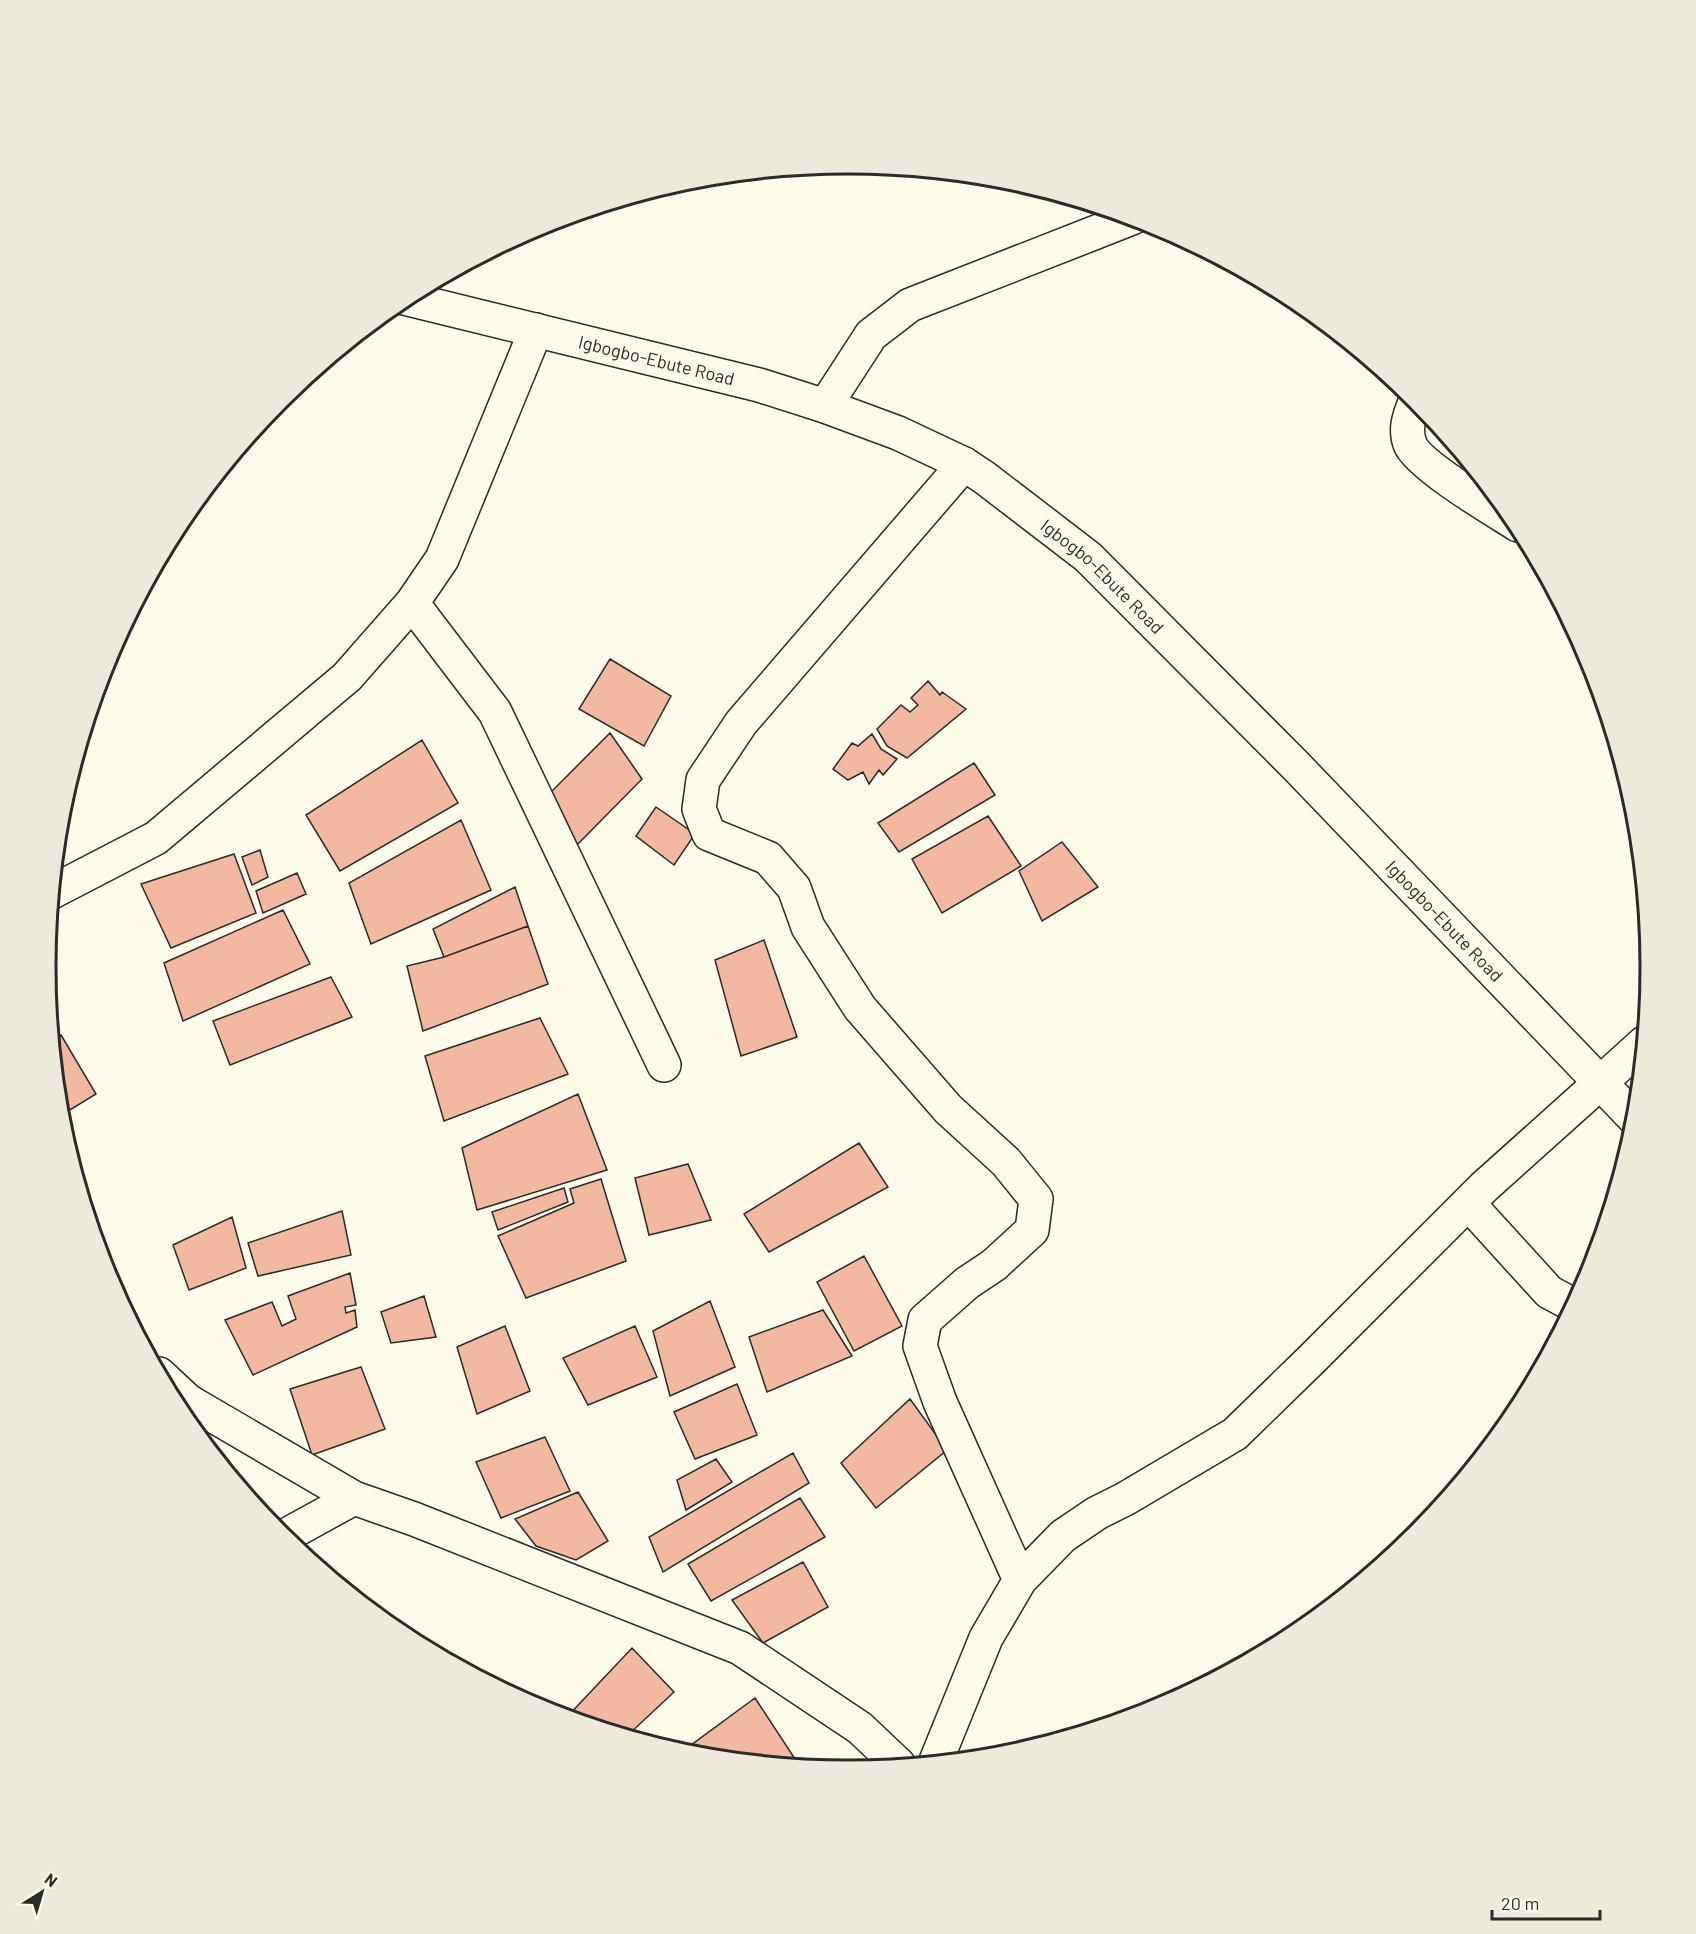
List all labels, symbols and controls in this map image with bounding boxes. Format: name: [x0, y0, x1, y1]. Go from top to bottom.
street label: Igbogbo-Ebute Road: [576, 330, 737, 390]
street label: Igbogbo-Ebute Road: [1037, 514, 1169, 638]
street label: Igbogbo-Ebute Road: [1381, 855, 1508, 986]
north arrow: [12, 1862, 72, 1922]
text: N: [41, 1869, 61, 1890]
scale bar: [1492, 1883, 1600, 1921]
text: 20 m: [1501, 1892, 1539, 1914]

